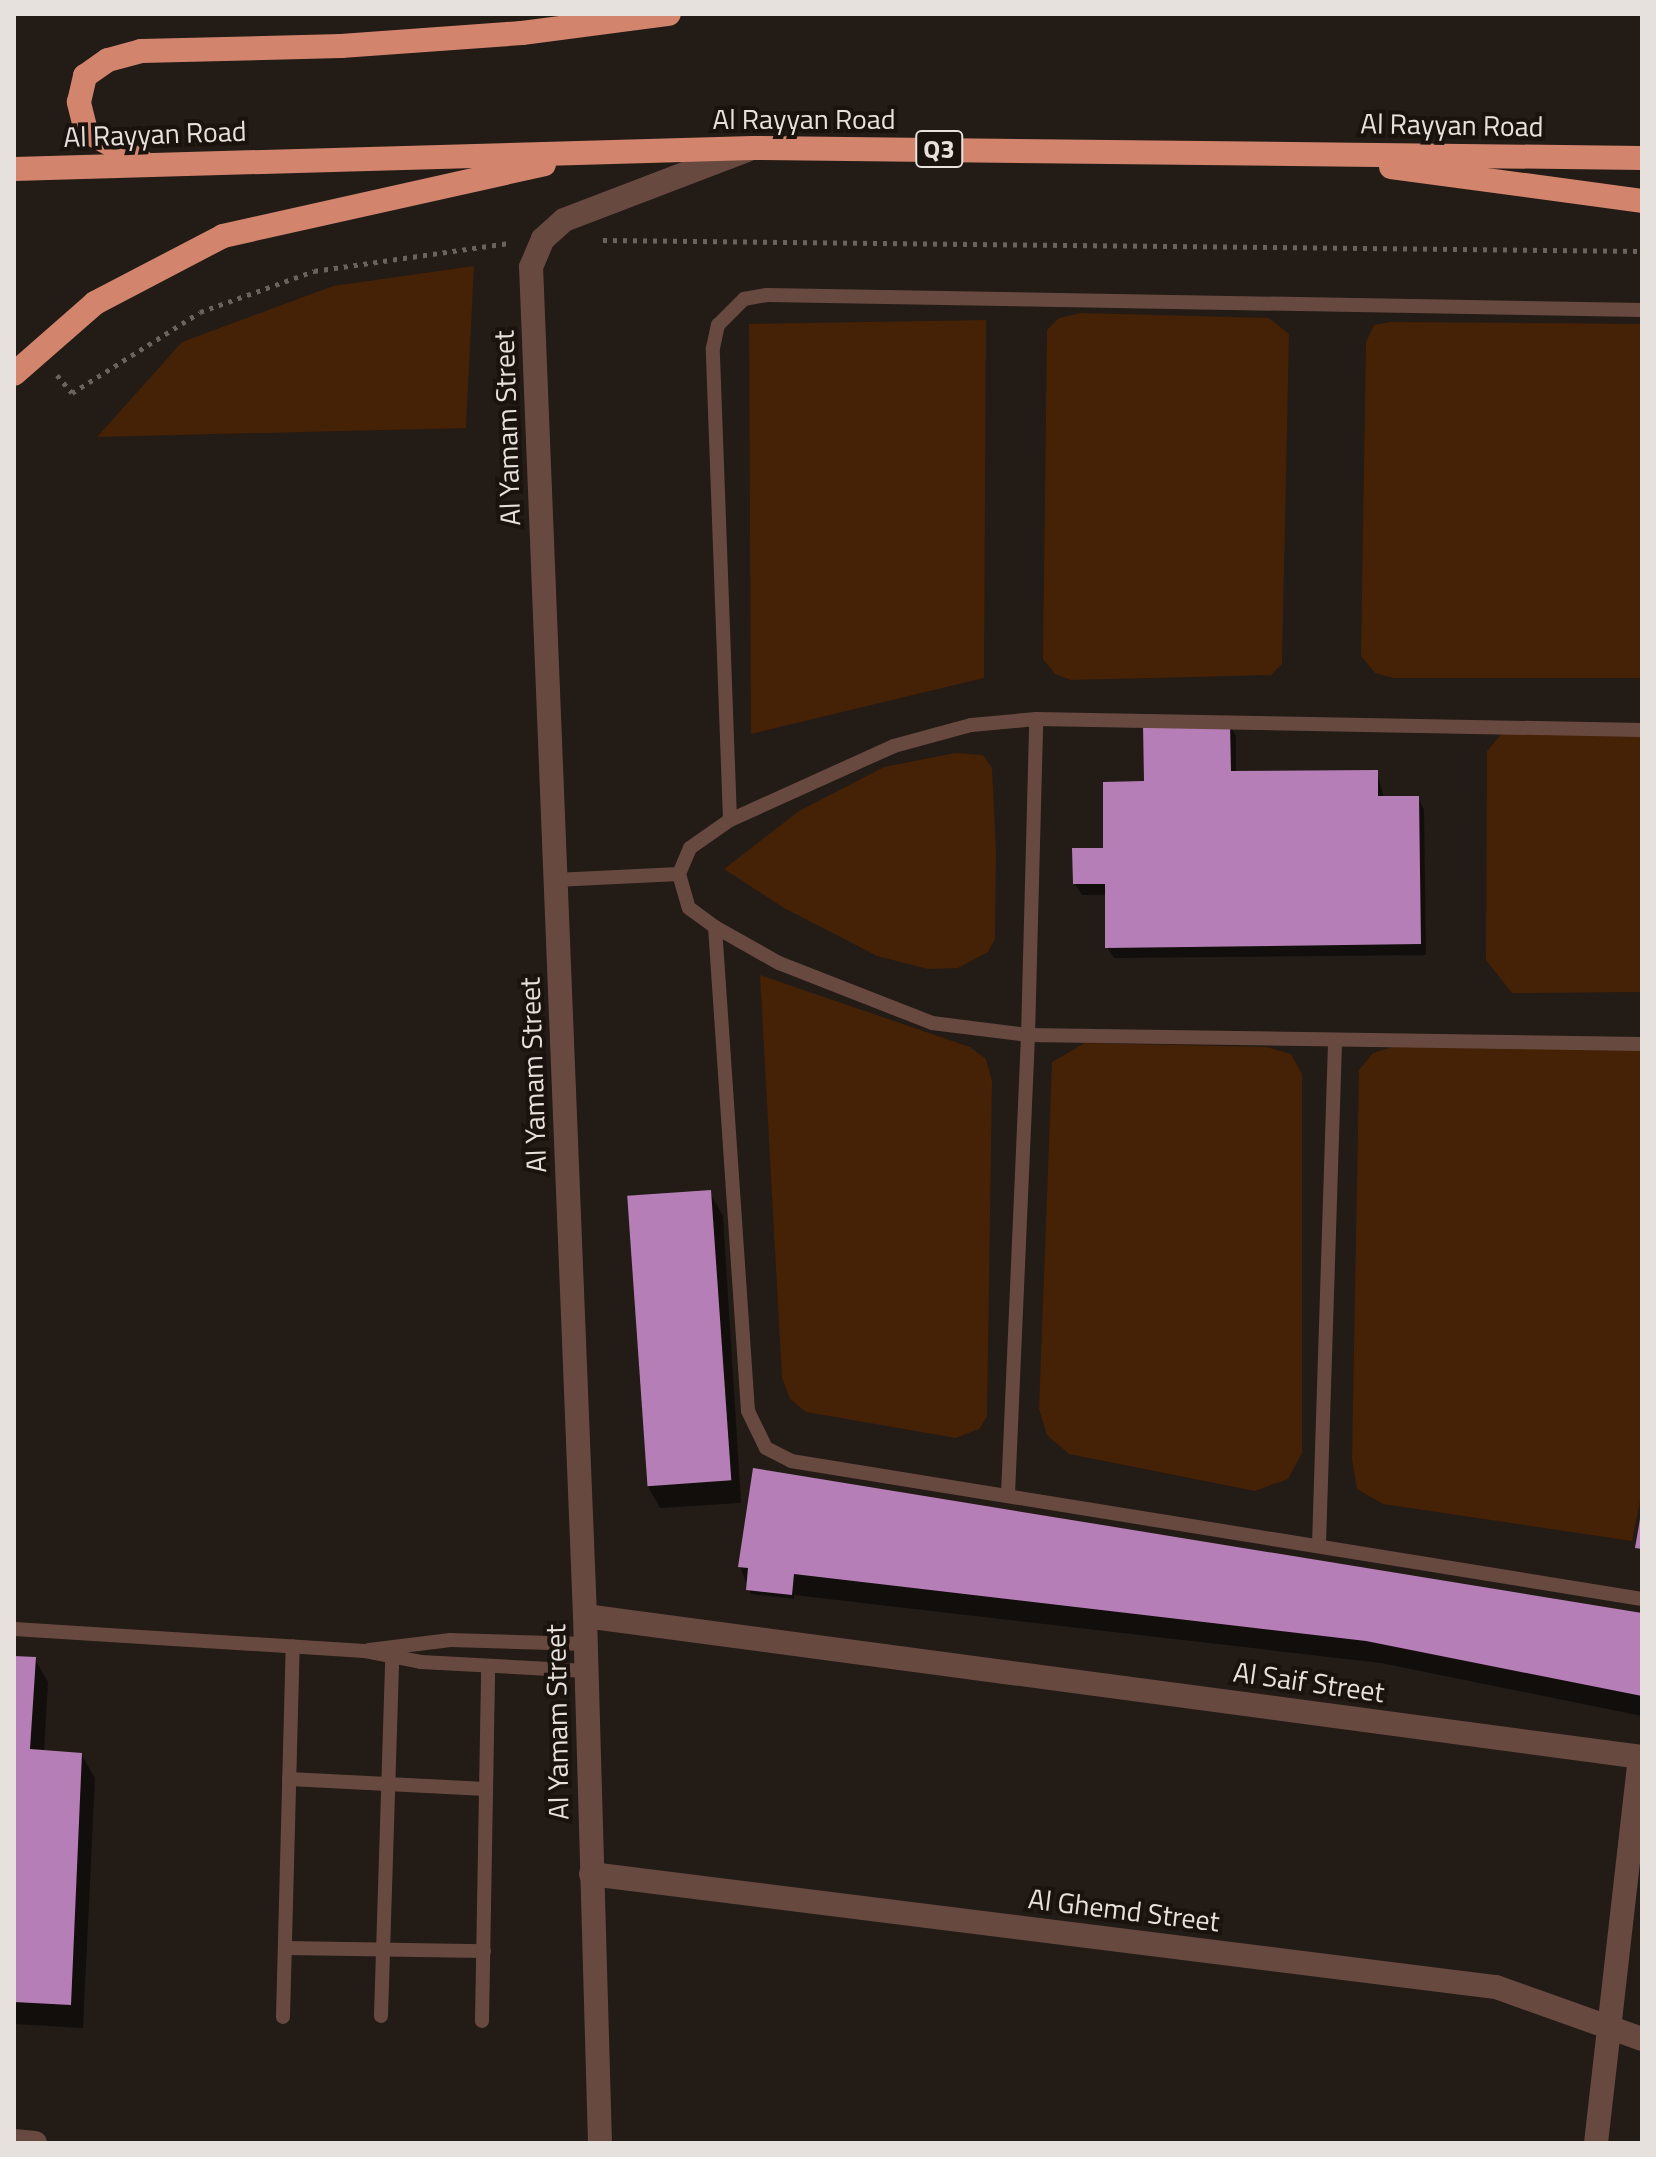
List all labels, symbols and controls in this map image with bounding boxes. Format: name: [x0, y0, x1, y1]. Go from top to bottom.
street label: Al Rayyan Road: [712, 102, 896, 136]
street label: Al Rayyan Road: [1360, 107, 1544, 143]
street label: Al Rayyan Road: [63, 114, 247, 154]
road number: Q3: [915, 127, 963, 171]
street label: Al Yamam Street: [487, 330, 527, 526]
street label: Al Yamam Street: [513, 977, 553, 1173]
street label: Al Yamam Street: [538, 1624, 576, 1820]
street label: Al Saif Street: [1231, 1655, 1387, 1709]
street label: Al Ghemd Street: [1027, 1882, 1221, 1938]

